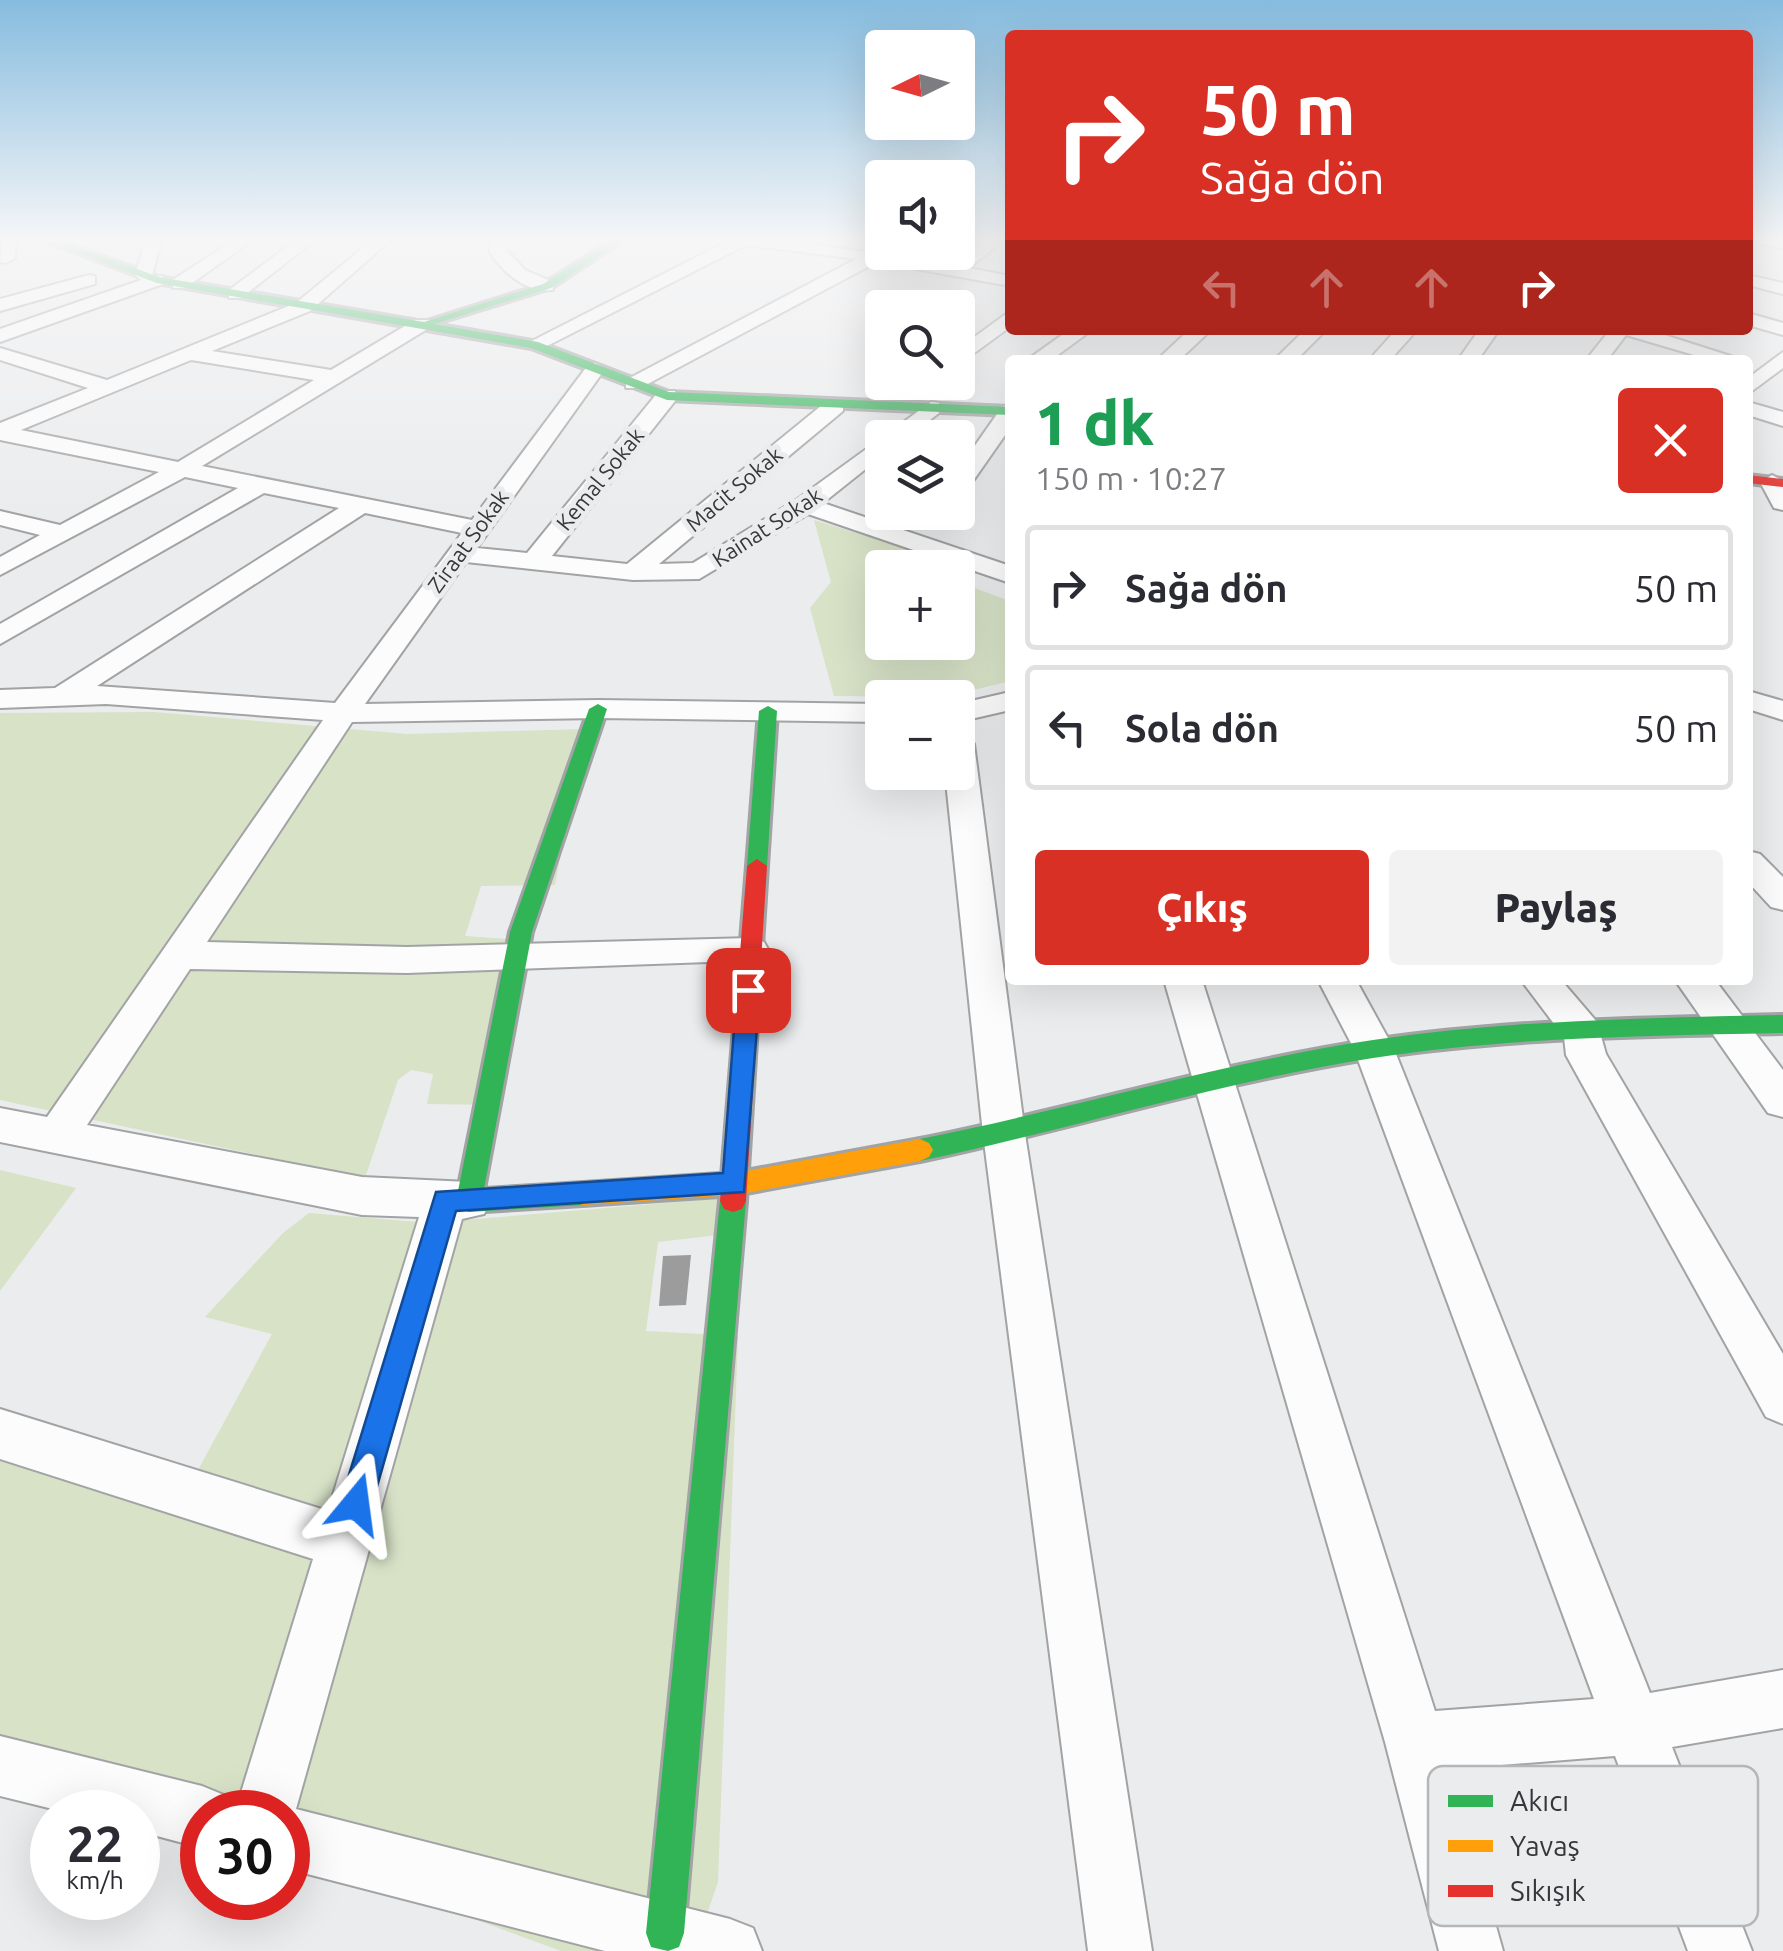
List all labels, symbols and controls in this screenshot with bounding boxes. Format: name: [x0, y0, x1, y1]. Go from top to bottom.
north arrow: [865, 30, 975, 140]
map controls: [865, 30, 975, 790]
icon: right: [1035, 70, 1165, 200]
text: 50 m: [1200, 70, 1356, 148]
text: Sağa dön: [1200, 152, 1384, 203]
button: sound: [865, 160, 975, 270]
icon: left: [1194, 260, 1249, 315]
icon: ahead: [1299, 260, 1354, 315]
icon: ahead: [1404, 260, 1459, 315]
icon: right: [1509, 260, 1564, 315]
button: search: [865, 290, 975, 400]
button: close: [1618, 388, 1723, 493]
text: 1 dk: [1035, 389, 1154, 456]
button: layers: [865, 420, 975, 530]
street label: Kemal Sokak: [551, 423, 648, 535]
street label: Macit Sokak: [681, 441, 787, 536]
text: 150 m · 10:27: [1035, 460, 1227, 496]
street label: Kainat Sokak: [707, 482, 826, 571]
street label: Ziraat Sokak: [422, 485, 513, 597]
button: +: [865, 550, 975, 660]
icon: right: [1040, 560, 1095, 615]
text: Sağa dön: [1125, 567, 1287, 609]
text: 50 m: [1634, 567, 1718, 609]
button: −: [865, 680, 975, 790]
icon: left: [1040, 700, 1095, 755]
text: Sola dön: [1125, 707, 1279, 749]
text: 50 m: [1634, 707, 1718, 749]
button: Çıkış: [1035, 850, 1369, 965]
button: Paylaş: [1389, 850, 1723, 965]
pin: [706, 948, 791, 1033]
icon: arrive: [721, 963, 776, 1018]
position arrow: [304, 1452, 408, 1556]
legend: [1428, 1766, 1758, 1926]
text: Akıcı: [1510, 1785, 1569, 1816]
speed limit sign: 30: [180, 1790, 310, 1920]
text: 22: [67, 1815, 123, 1871]
text: Yavaş: [1510, 1830, 1580, 1861]
text: km/h: [66, 1866, 124, 1894]
text: Sıkışık: [1510, 1875, 1586, 1906]

